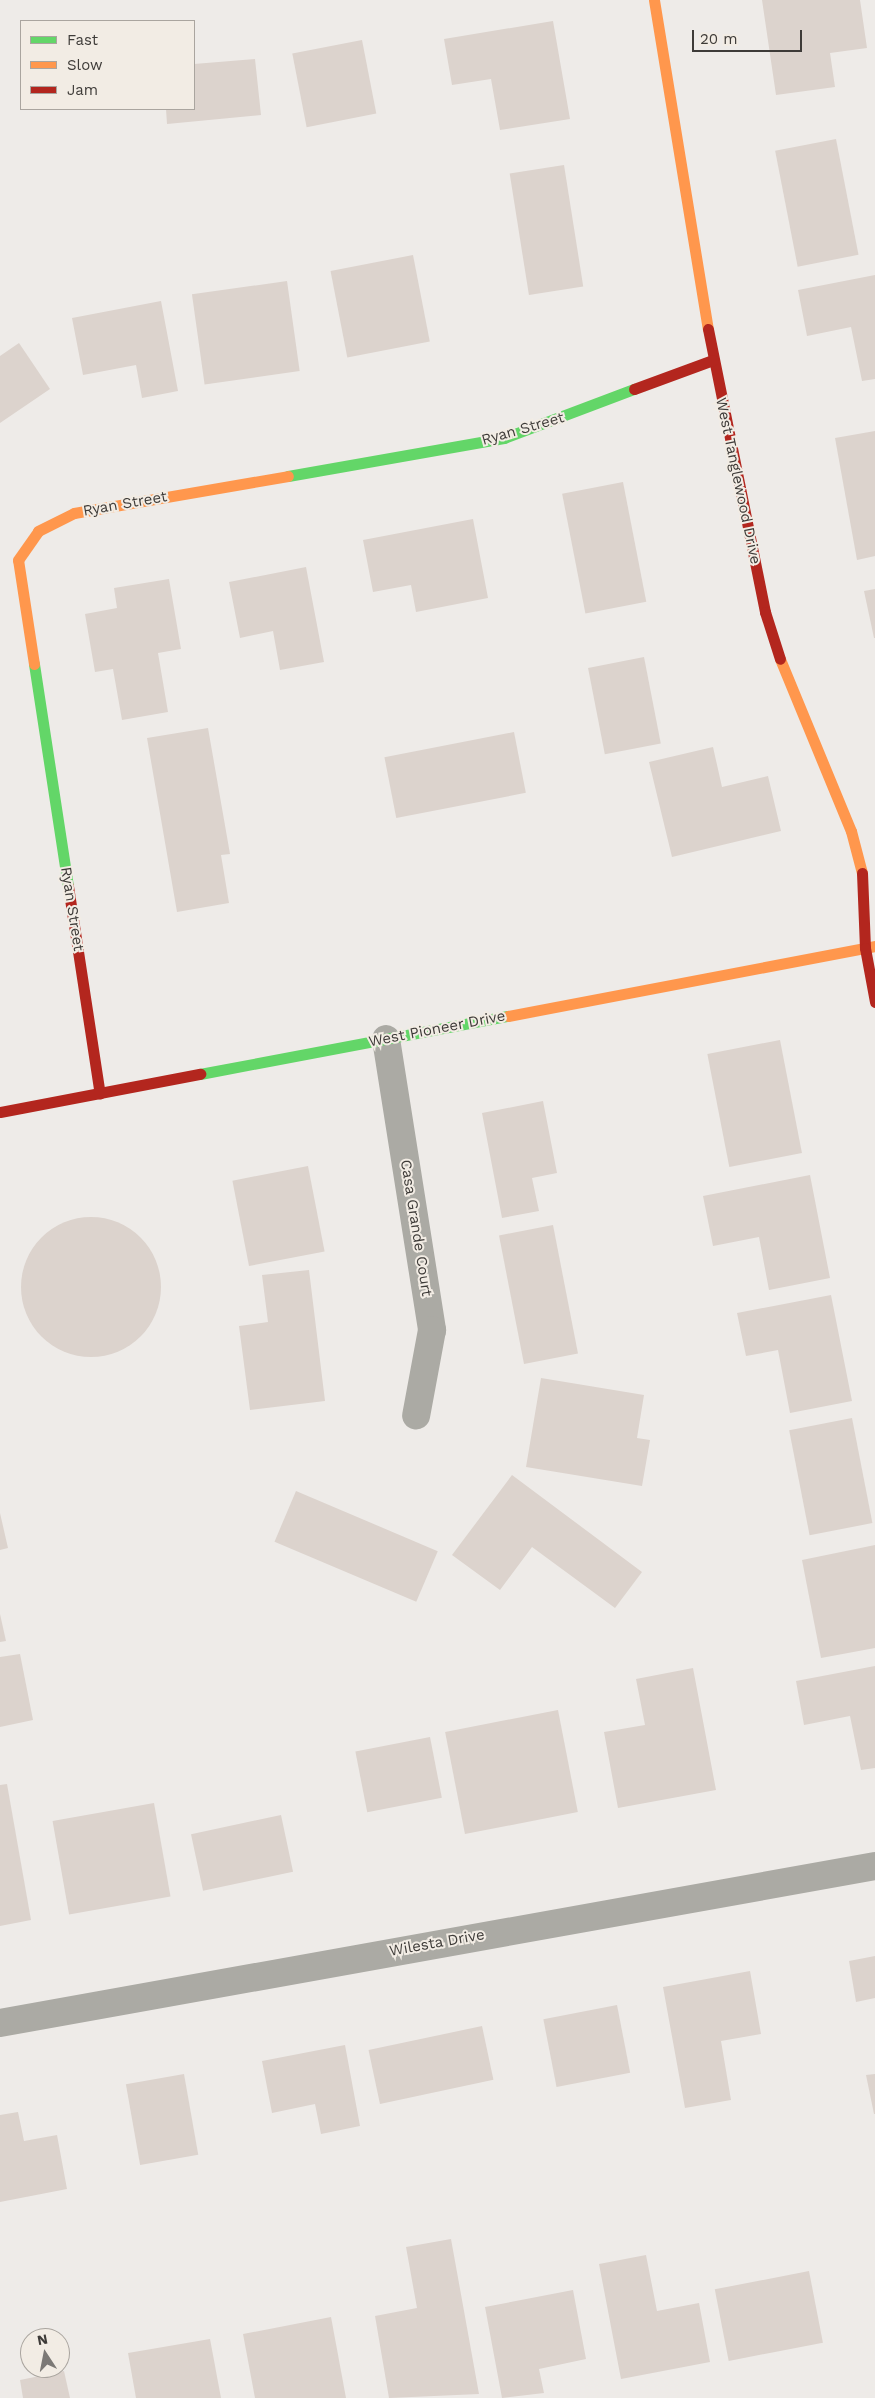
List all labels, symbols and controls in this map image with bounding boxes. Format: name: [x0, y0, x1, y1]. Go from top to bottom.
legend: [20, 20, 195, 110]
scale bar: [695, 20, 805, 52]
text: 20 m: [700, 30, 738, 48]
text: Fast: [67, 31, 98, 49]
text: Slow: [67, 56, 103, 74]
text: Jam: [67, 81, 98, 99]
street label: West Tanglewood Drive: [711, 396, 765, 566]
street label: Ryan Street: [480, 409, 566, 449]
street label: Ryan Street: [82, 488, 168, 520]
street label: Ryan Street: [56, 866, 88, 952]
street label: West Pioneer Drive: [367, 1007, 507, 1051]
street label: Casa Grande Court: [396, 1158, 436, 1298]
street label: Wilesta Drive: [388, 1926, 486, 1960]
north arrow: [20, 2328, 70, 2378]
text: N: [36, 2330, 49, 2348]

